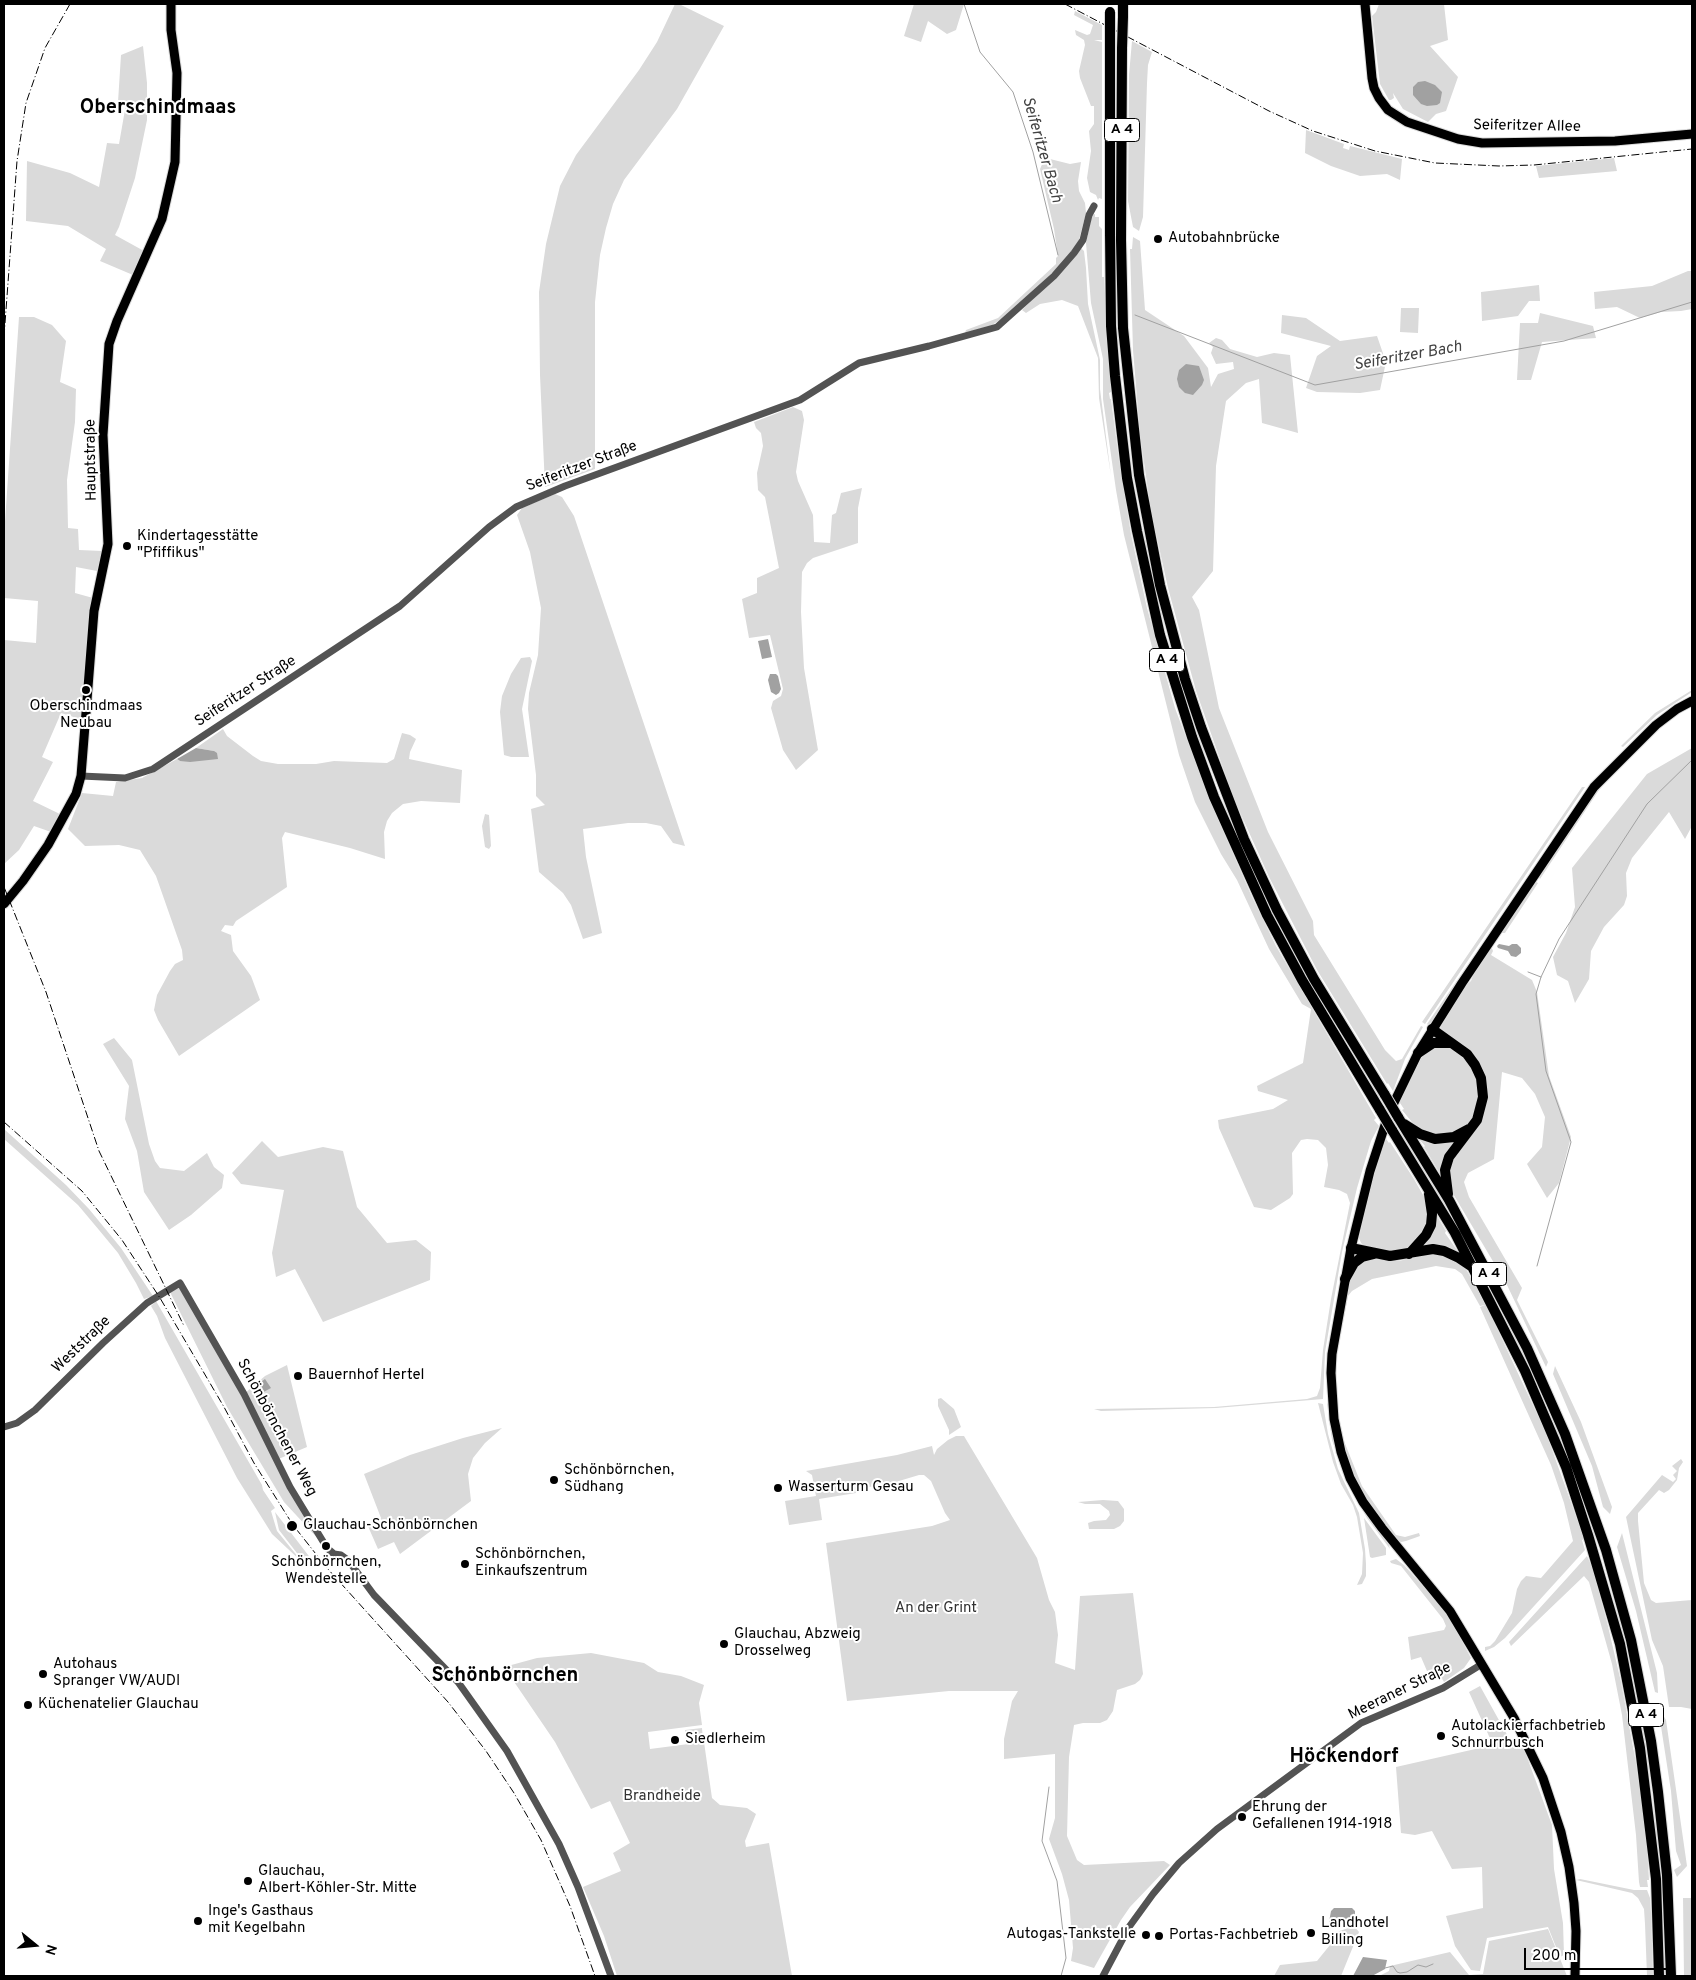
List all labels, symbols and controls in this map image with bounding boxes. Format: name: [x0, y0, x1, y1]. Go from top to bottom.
water label: Seiferitzer Bach: [1017, 95, 1065, 205]
district label: Oberschindmaas: [80, 97, 236, 121]
street label: Seiferitzer Allee: [1473, 117, 1581, 137]
road number: A 4: [1104, 118, 1140, 142]
place label: Autobahnbrücke: [1168, 230, 1280, 248]
marker: Autobahnbrücke: [1152, 233, 1164, 245]
water label: Seiferitzer Bach: [1352, 338, 1464, 376]
street label: Hauptstraße: [82, 419, 102, 501]
street label: Seiferitzer Straße: [524, 438, 640, 496]
place label: Kindertagesstätte "Pfiffikus": [137, 528, 258, 563]
marker: Kindertagesstätte "Pfiffikus": [121, 540, 133, 552]
road number: A 4: [1150, 648, 1184, 672]
street label: Seiferitzer Straße: [192, 653, 300, 731]
marker: Oberschindmaas Neubau: [80, 684, 92, 696]
place label: Oberschindmaas Neubau: [30, 698, 142, 733]
road number: A 4: [1472, 1262, 1506, 1286]
street label: Weststraße: [49, 1313, 115, 1377]
street label: Schönbörnchener Weg: [232, 1356, 320, 1500]
place label: Bauernhof Hertel: [308, 1367, 424, 1385]
marker: Bauernhof Hertel: [292, 1370, 304, 1382]
place label: Schönbörnchen, Südhang: [564, 1462, 674, 1497]
marker: Schönbörnchen, Südhang: [548, 1474, 560, 1486]
place label: Wasserturm Gesau: [788, 1479, 914, 1497]
marker: Wasserturm Gesau: [772, 1482, 784, 1494]
place label: Glauchau-Schönbörnchen: [303, 1517, 478, 1535]
marker: Glauchau-Schönbörnchen: [285, 1519, 299, 1533]
marker: Schönbörnchen, Wendestelle: [320, 1540, 332, 1552]
place label: Schönbörnchen, Einkaufszentrum: [475, 1546, 588, 1581]
place label: Schönbörnchen, Wendestelle: [271, 1554, 381, 1589]
marker: Schönbörnchen, Einkaufszentrum: [459, 1558, 471, 1570]
park label: An der Grint: [895, 1600, 977, 1618]
place label: Glauchau, Abzweig Drosselweg: [734, 1626, 861, 1661]
marker: Glauchau, Abzweig Drosselweg: [718, 1638, 730, 1650]
place label: Autohaus Spranger VW/AUDI: [53, 1656, 180, 1691]
street label: Meeraner Straße: [1346, 1659, 1454, 1725]
district label: Schönbörnchen: [432, 1665, 578, 1689]
marker: Autohaus Spranger VW/AUDI: [37, 1668, 49, 1680]
place label: Küchenatelier Glauchau: [38, 1696, 199, 1714]
marker: Küchenatelier Glauchau: [22, 1699, 34, 1711]
road number: A 4: [1628, 1704, 1664, 1726]
place label: Autolackierfachbetrieb Schnurrbusch: [1451, 1718, 1606, 1753]
marker: Autolackierfachbetrieb Schnurrbusch: [1435, 1730, 1447, 1742]
place label: Siedlerheim: [685, 1731, 766, 1749]
marker: Siedlerheim: [669, 1734, 681, 1746]
district label: Höckendorf: [1290, 1746, 1398, 1770]
park label: Brandheide: [623, 1788, 701, 1806]
place label: Ehrung der Gefallenen 1914-1918: [1252, 1799, 1392, 1834]
marker: Ehrung der Gefallenen 1914-1918: [1236, 1811, 1248, 1823]
place label: Glauchau, Albert-Köhler-Str. Mitte: [258, 1863, 417, 1898]
marker: Glauchau, Albert-Köhler-Str. Mitte: [242, 1875, 254, 1887]
place label: Inge's Gasthaus mit Kegelbahn: [208, 1903, 313, 1938]
marker: Inge's Gasthaus mit Kegelbahn: [192, 1915, 204, 1927]
place label: Landhotel Billing: [1321, 1915, 1389, 1950]
north arrow: [10, 1920, 60, 1970]
place label: Autogas-Tankstelle: [1006, 1926, 1136, 1944]
place label: Portas-Fachbetrieb: [1169, 1927, 1298, 1945]
marker: Landhotel Billing: [1305, 1927, 1317, 1939]
marker: Autogas-Tankstelle: [1140, 1929, 1152, 1941]
marker: Portas-Fachbetrieb: [1153, 1930, 1165, 1942]
scale bar: [1526, 1938, 1672, 1970]
text: N: [40, 1942, 59, 1957]
text: 200 m: [1532, 1947, 1577, 1966]

